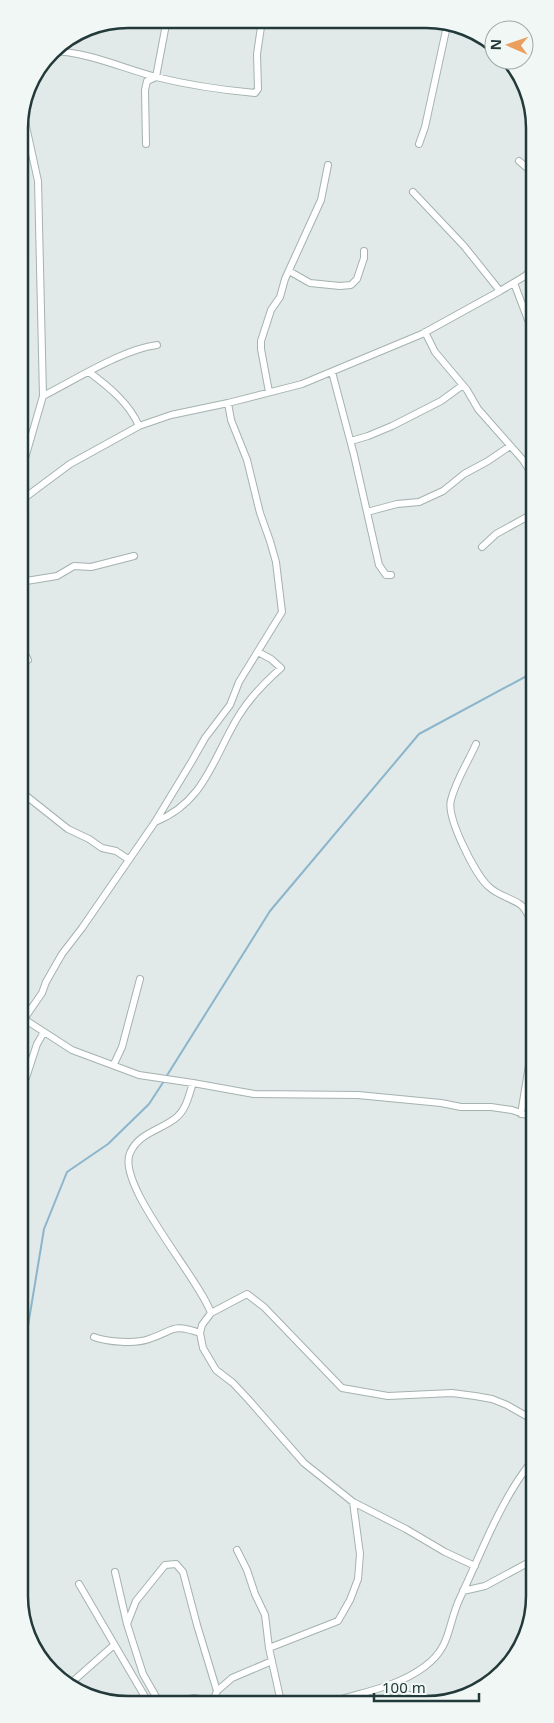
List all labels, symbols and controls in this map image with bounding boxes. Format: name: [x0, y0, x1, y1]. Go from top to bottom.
north arrow: [484, 20, 534, 70]
text: N: [486, 39, 505, 51]
scale bar: [374, 1670, 479, 1702]
text: 100 m: [382, 1677, 426, 1697]

